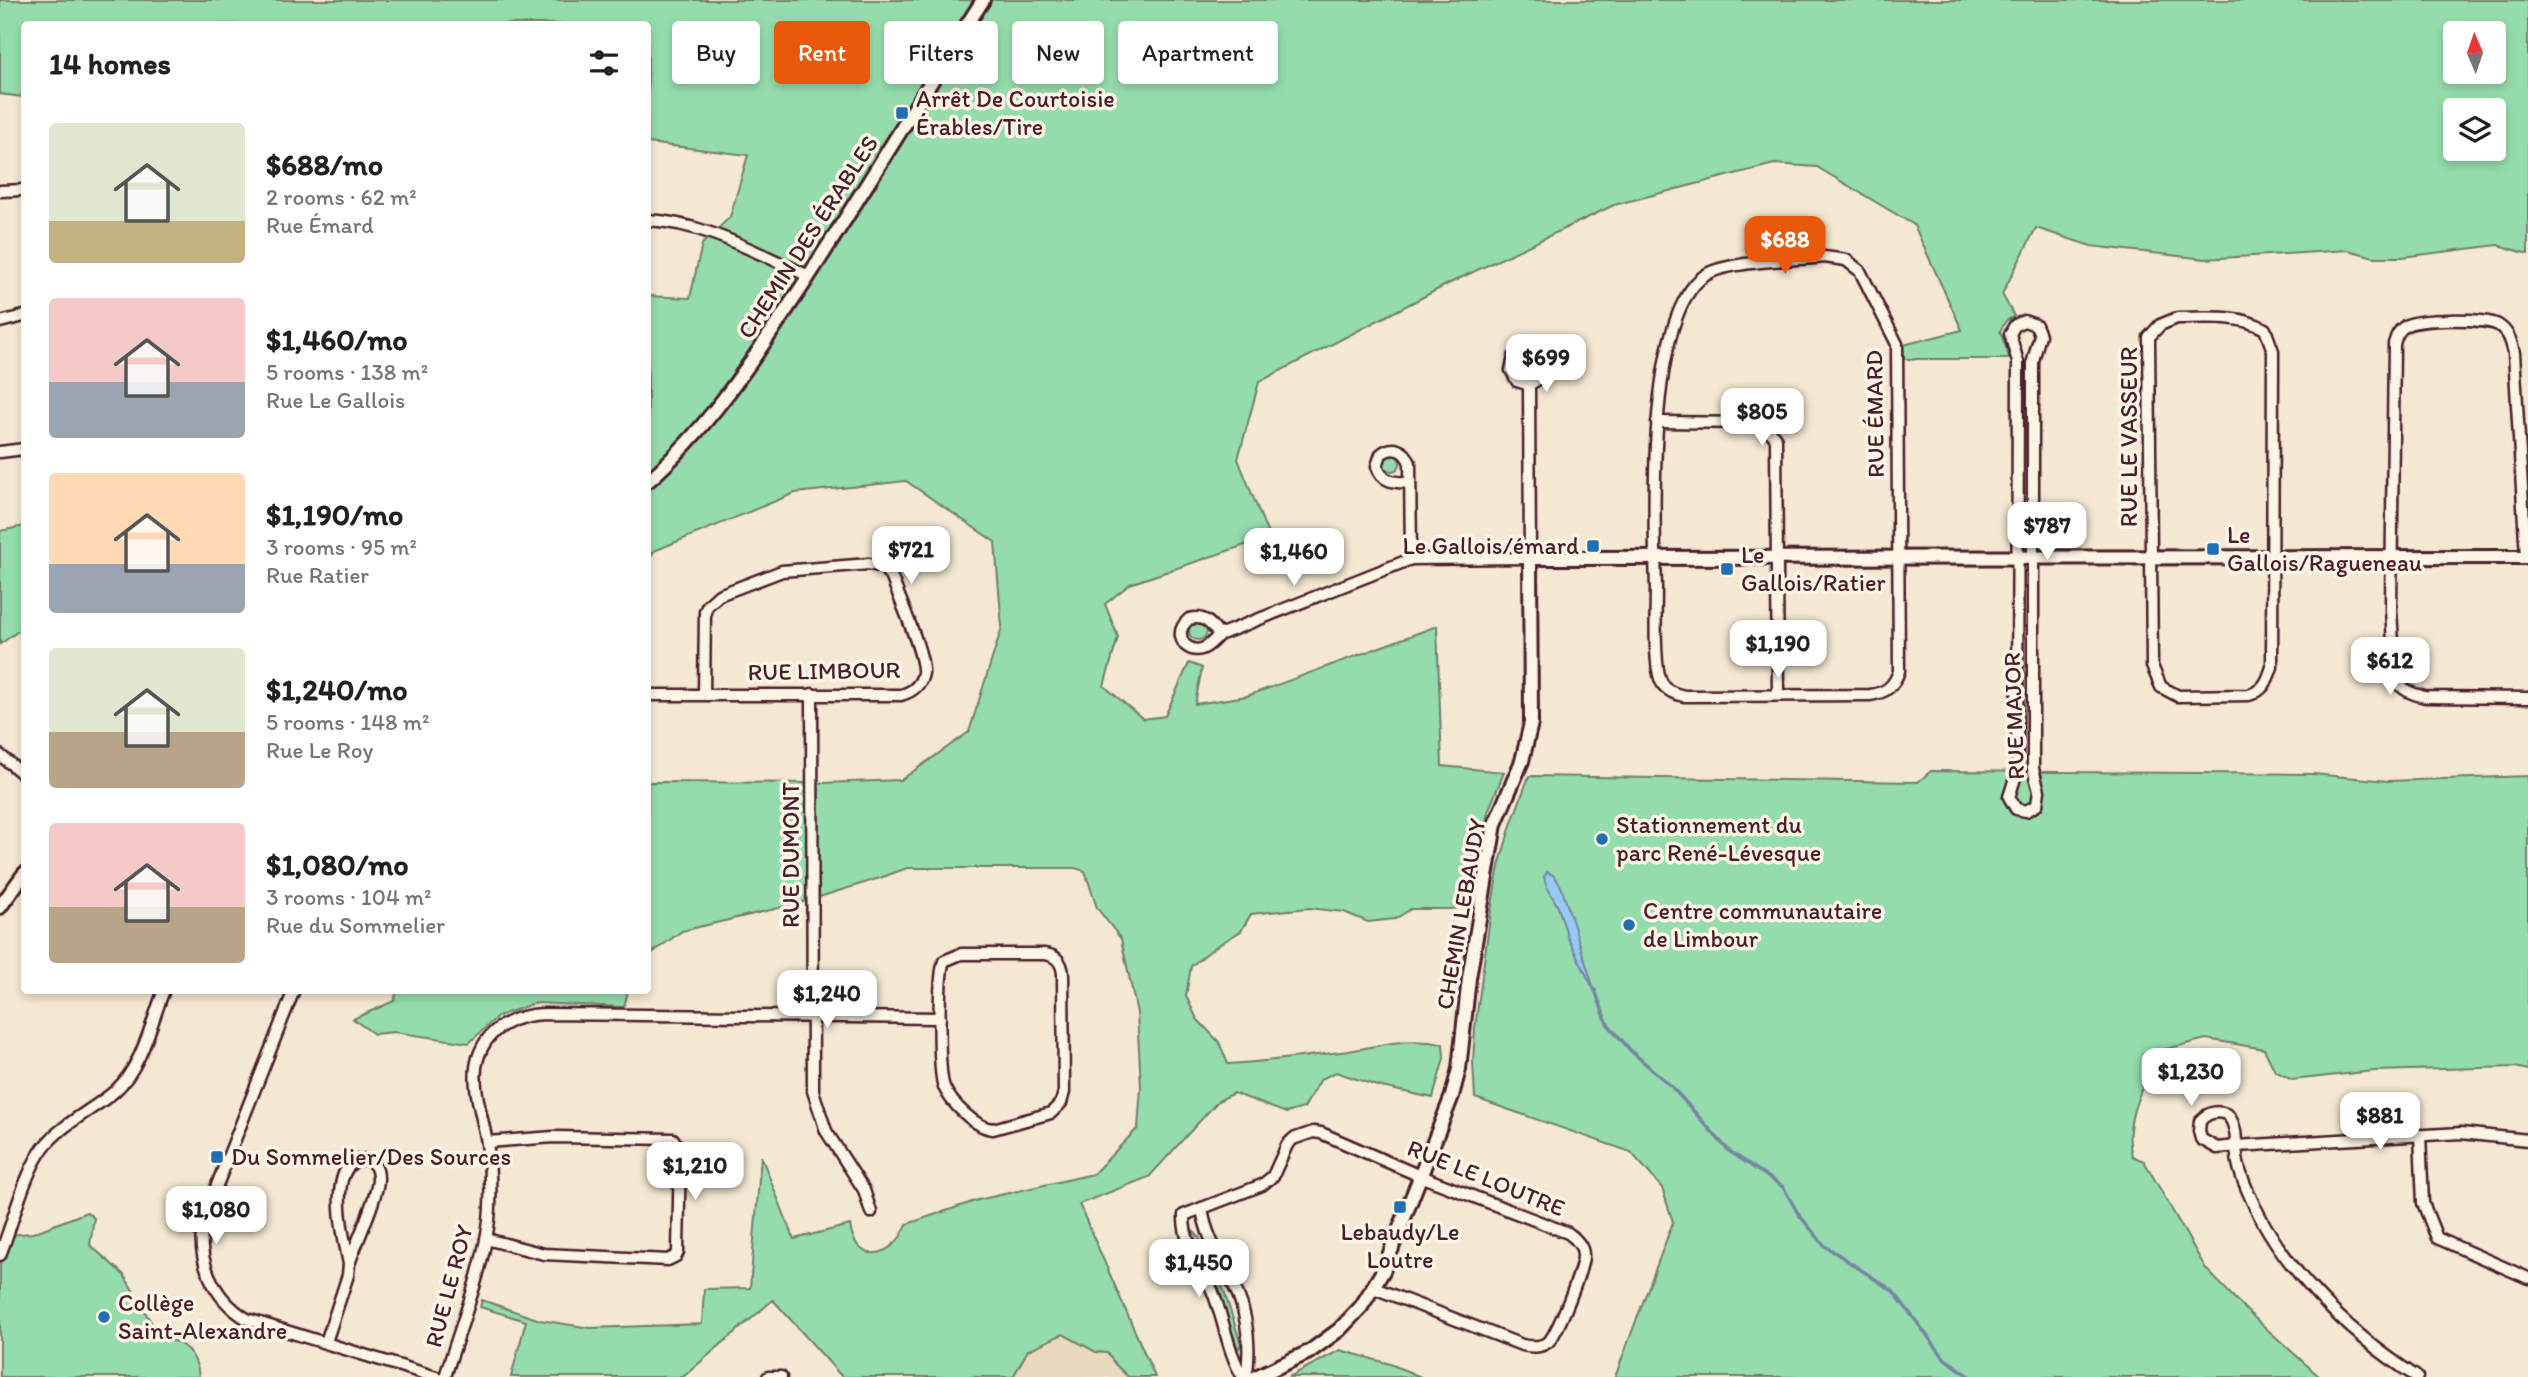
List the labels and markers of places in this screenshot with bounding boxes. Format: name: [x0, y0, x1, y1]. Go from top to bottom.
place label: Arrêt De Courtoisie Érables/Tire: [916, 84, 1115, 141]
marker: Arrêt De Courtoisie Érables/Tire: [894, 105, 910, 121]
pin: $688: [1744, 216, 1826, 276]
pin: $699: [1505, 334, 1587, 394]
pin: $805: [1721, 388, 1803, 448]
pin: $787: [2006, 503, 2088, 562]
place label: Le Gallois/Ragueneau: [2227, 520, 2422, 577]
pin: $721: [870, 526, 952, 586]
pin: $1,460: [1237, 528, 1351, 588]
place label: Le Gallois/émard: [1403, 531, 1579, 560]
marker: Le Gallois/émard: [1585, 538, 1601, 554]
place label: Le Gallois/Ratier: [1741, 540, 1886, 597]
marker: Le Gallois/Ragueneau: [2205, 541, 2221, 557]
marker: Le Gallois/Ratier: [1719, 561, 1735, 577]
pin: $1,190: [1721, 620, 1835, 680]
pin: $612: [2349, 638, 2431, 697]
place label: Stationnement du parc René-Lévesque: [1616, 810, 1821, 867]
marker: Stationnement du parc René-Lévesque: [1594, 831, 1610, 847]
place label: Centre communautaire de Limbour: [1643, 896, 1882, 953]
marker: Centre communautaire de Limbour: [1621, 917, 1637, 933]
pin: $1,240: [770, 970, 884, 1030]
pin: $1,230: [2134, 1048, 2248, 1108]
pin: $881: [2339, 1092, 2421, 1152]
place label: Du Sommelier/Des Sources: [231, 1142, 511, 1171]
pin: $1,210: [638, 1142, 752, 1202]
marker: Du Sommelier/Des Sources: [209, 1149, 225, 1165]
pin: $1,080: [159, 1186, 273, 1246]
marker: Lebaudy/Le Loutre: [1392, 1199, 1408, 1215]
place label: Lebaudy/Le Loutre: [1340, 1217, 1460, 1274]
pin: $1,450: [1142, 1240, 1256, 1299]
place label: Collège Saint-Alexandre: [118, 1288, 287, 1345]
marker: Collège Saint-Alexandre: [96, 1309, 112, 1325]

